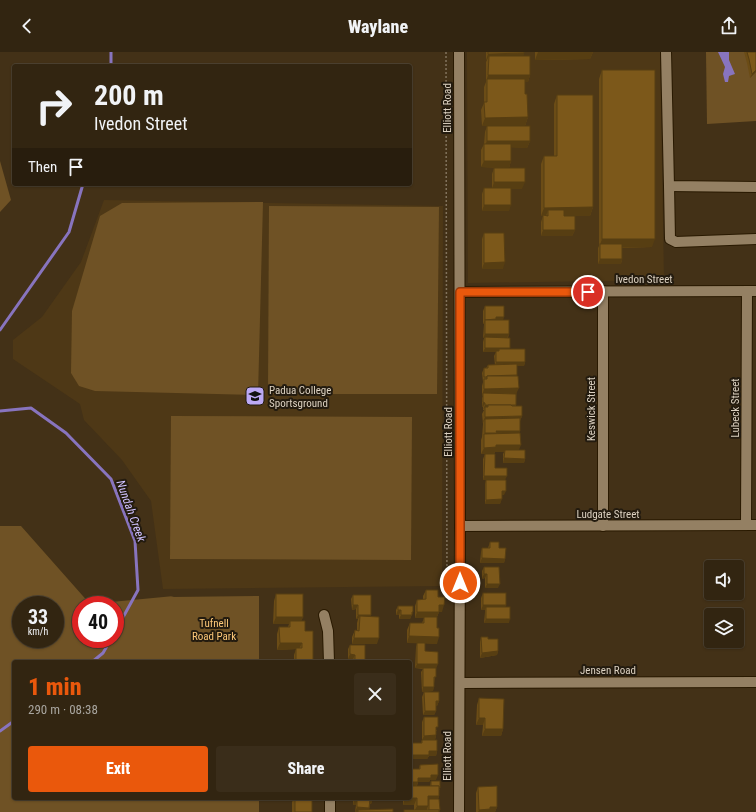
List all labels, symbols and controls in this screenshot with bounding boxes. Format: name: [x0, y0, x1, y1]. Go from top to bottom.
icon: back: [16, 15, 38, 37]
icon: share: [718, 15, 740, 37]
text: Waylane: [348, 16, 408, 37]
text: 200 m: [94, 79, 164, 112]
icon: right: [28, 80, 80, 132]
street label: Elliott Road: [441, 83, 454, 133]
text: Ivedon Street: [94, 113, 188, 134]
icon: arrive: [65, 156, 87, 178]
text: Then: [28, 158, 57, 176]
street label: Ivedon Street: [615, 273, 673, 286]
pin: [571, 275, 605, 309]
icon: arrive: [577, 281, 599, 303]
street label: Keswick Street: [585, 377, 598, 441]
street label: Lubeck Street: [729, 378, 742, 438]
place label: Padua College Sportsground: [269, 384, 331, 410]
school or university icon: Padua College Sportsground: [244, 385, 266, 407]
street label: Elliott Road: [442, 407, 455, 457]
water label: Nundah Creek: [113, 478, 149, 544]
street label: Ludgate Street: [576, 508, 640, 521]
map controls: [704, 560, 744, 648]
button: sound: [704, 560, 744, 600]
position arrow: [439, 562, 481, 604]
speed limit sign: 40: [72, 596, 124, 648]
text: 33: [28, 605, 48, 629]
button: layers: [704, 608, 744, 648]
park label: Tufnell Road Park: [192, 617, 236, 643]
text: km/h: [28, 626, 48, 637]
street label: Jensen Road: [580, 664, 636, 677]
text: 1 min: [28, 673, 82, 701]
button: close: [354, 673, 396, 715]
text: 290 m · 08:38: [28, 702, 98, 717]
street label: Elliott Road: [441, 731, 454, 781]
button: Exit: [28, 746, 208, 792]
button: Share: [216, 746, 396, 792]

